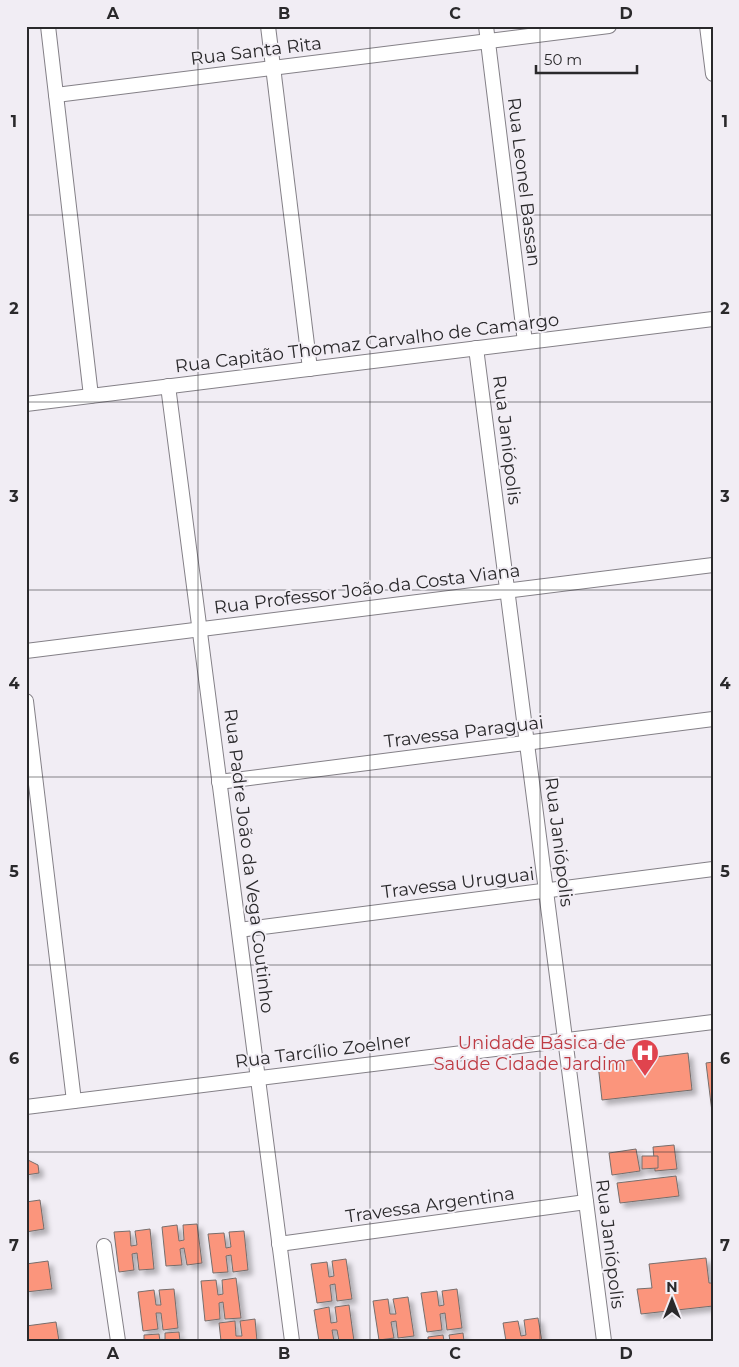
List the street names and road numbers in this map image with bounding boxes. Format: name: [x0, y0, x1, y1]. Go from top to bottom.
street label: Rua Santa Rita: [189, 32, 323, 70]
street label: Rua Leonel Bassan: [503, 96, 545, 268]
street label: Rua Capitão Thomaz Carvalho de Camargo: [174, 309, 560, 377]
street label: Rua Janiópolis: [488, 374, 526, 506]
street label: Rua Professor João da Costa Viana: [213, 559, 521, 619]
street label: Rua Padre João da Vega Coutinho: [219, 708, 279, 1014]
street label: Travessa Paraguai: [383, 711, 545, 753]
street label: Rua Janiópolis: [540, 776, 578, 908]
street label: Travessa Uruguai: [380, 863, 536, 903]
street label: Rua Tarcílio Zoelner: [234, 1029, 412, 1073]
street label: Rua Janiópolis: [591, 1178, 629, 1310]
street label: Travessa Argentina: [344, 1182, 516, 1228]

